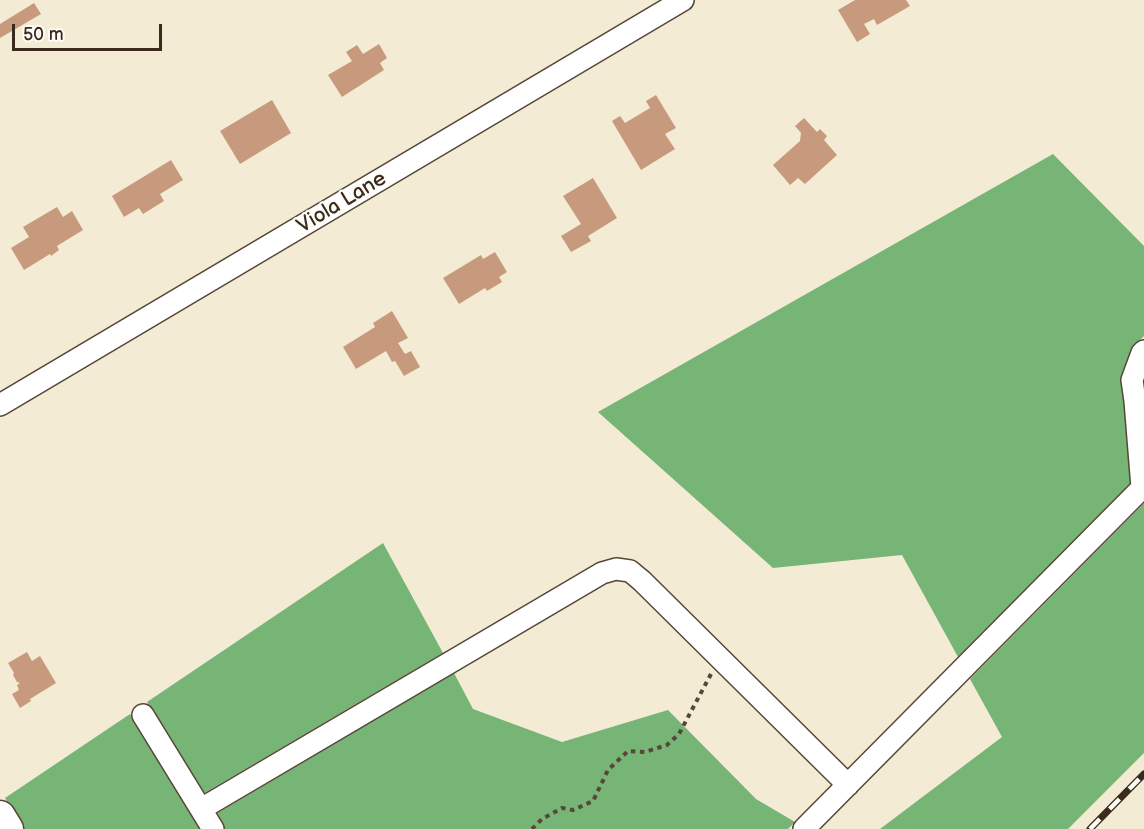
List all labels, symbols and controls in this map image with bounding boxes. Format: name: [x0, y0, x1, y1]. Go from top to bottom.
scale bar: [15, 12, 165, 50]
text: 50 m: [23, 24, 64, 45]
street label: Viola Lane: [293, 167, 391, 239]

